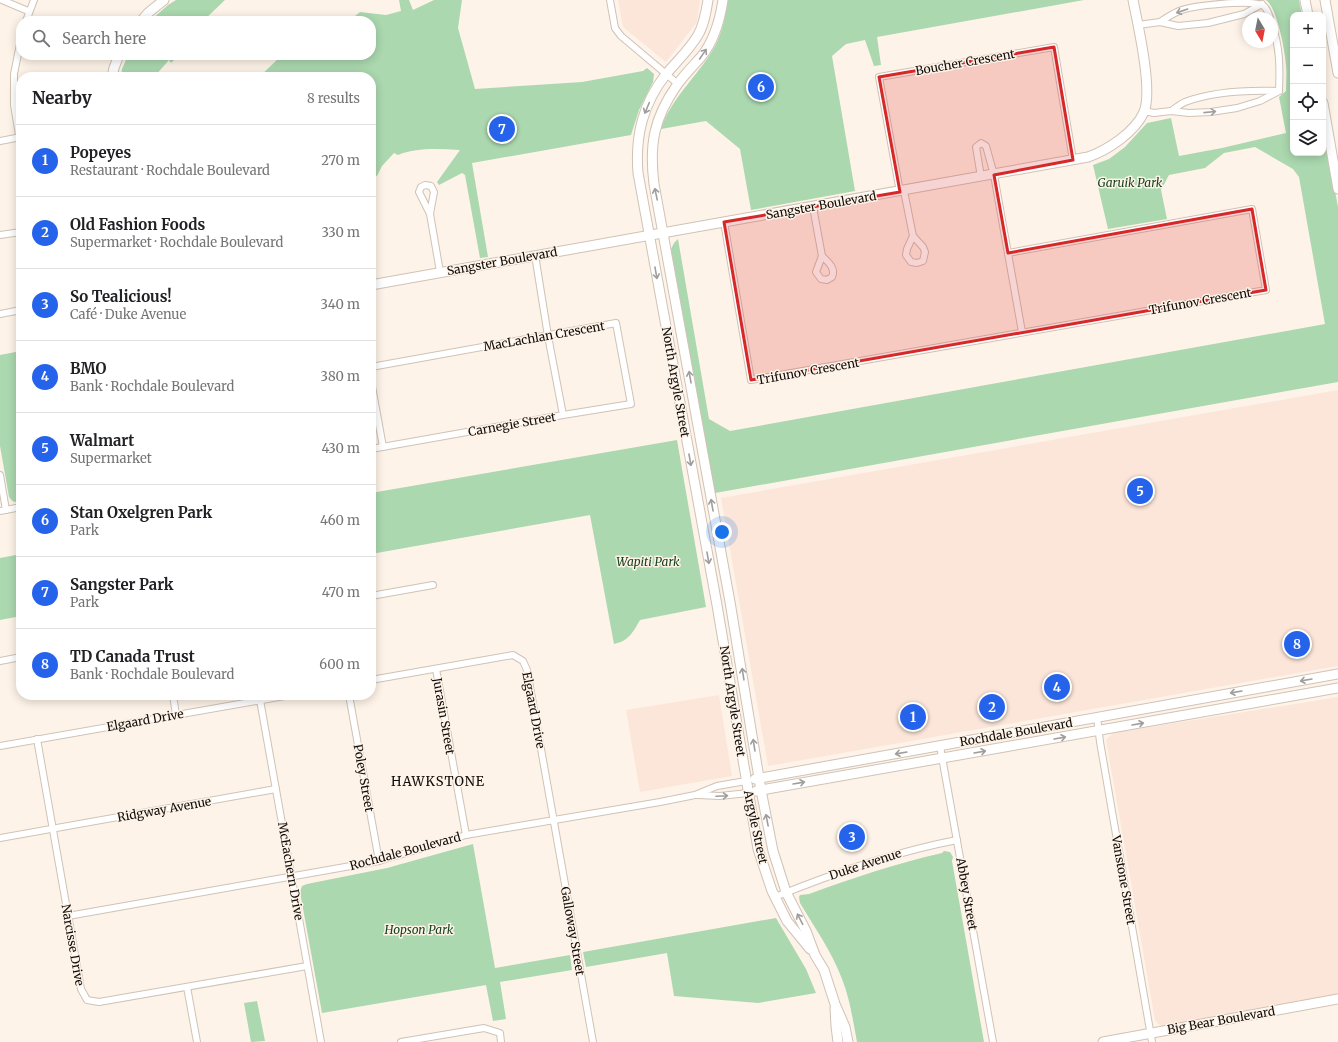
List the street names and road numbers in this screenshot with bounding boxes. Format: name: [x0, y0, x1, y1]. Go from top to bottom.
street label: Boucher Crescent: [914, 46, 1016, 78]
street label: Sangster Boulevard: [765, 188, 877, 222]
street label: Sangster Boulevard: [446, 244, 558, 278]
street label: Trifunov Crescent: [1148, 285, 1253, 317]
street label: MacLachlan Crescent: [482, 318, 606, 354]
street label: North Argyle Street: [659, 326, 693, 439]
street label: Trifunov Crescent: [756, 355, 861, 387]
street label: Carnegie Street: [467, 409, 557, 439]
street label: North Argyle Street: [717, 645, 749, 758]
street label: Elgaard Drive: [519, 670, 549, 750]
street label: Jurasin Street: [430, 675, 458, 756]
street label: Elgaard Drive: [105, 706, 185, 734]
street label: Rochdale Boulevard: [958, 715, 1074, 749]
street label: Poley Street: [351, 743, 377, 813]
street label: Argyle Street: [741, 788, 771, 866]
street label: Ridgway Avenue: [116, 793, 212, 825]
street label: McEachern Drive: [275, 821, 307, 921]
street label: Rochdale Boulevard: [348, 829, 462, 873]
street label: Vanstone Street: [1109, 833, 1139, 926]
street label: Duke Avenue: [827, 845, 903, 883]
street label: Abbey Street: [953, 856, 981, 932]
street label: Galloway Street: [558, 885, 588, 977]
street label: Narcisse Drive: [58, 903, 88, 987]
street label: Big Bear Boulevard: [1166, 1003, 1276, 1037]

